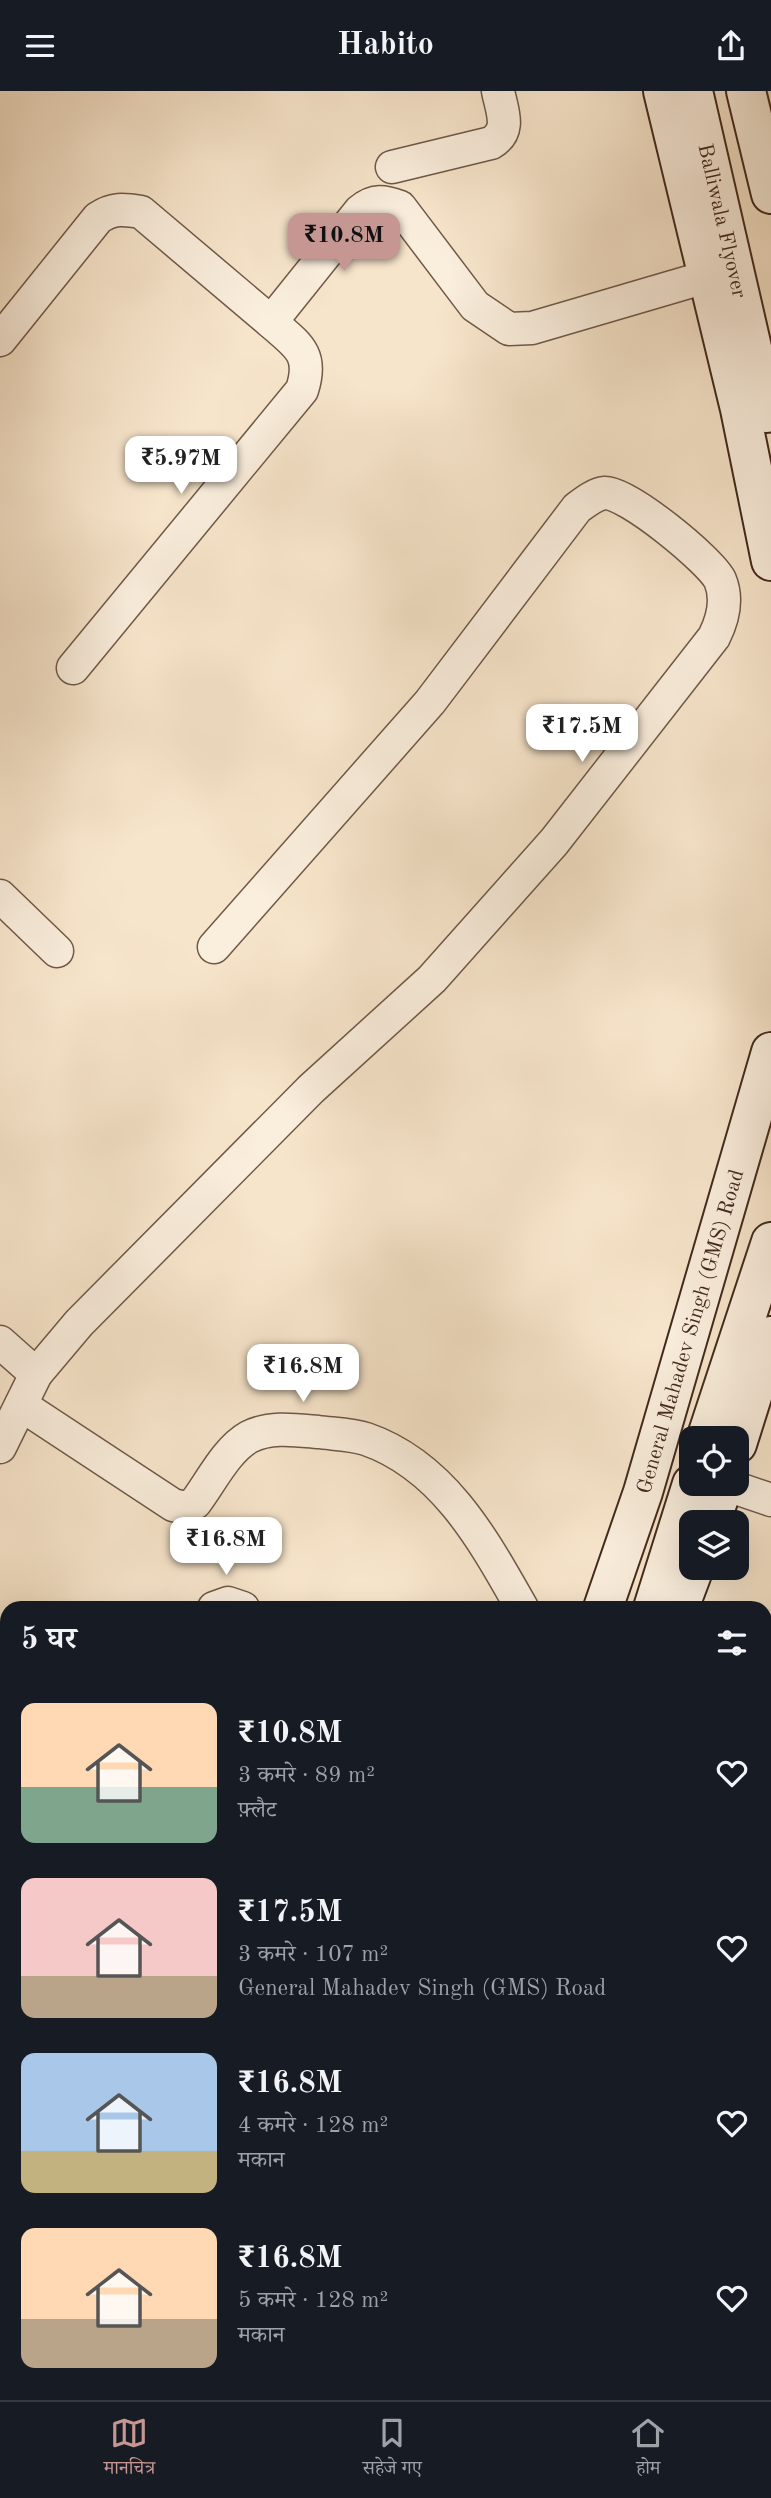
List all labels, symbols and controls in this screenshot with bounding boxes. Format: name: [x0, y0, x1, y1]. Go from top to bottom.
icon: menu: [21, 27, 59, 65]
icon: share: [712, 27, 750, 65]
text: Habito: [337, 30, 434, 62]
street label: Balliwala Flyover: [693, 142, 749, 301]
pin: ₹10.8M: [287, 213, 401, 273]
text: ₹10.8M: [304, 224, 384, 247]
pin: ₹5.97M: [124, 437, 238, 496]
text: ₹5.97M: [141, 447, 221, 470]
pin: ₹17.5M: [525, 705, 639, 764]
text: ₹17.5M: [542, 715, 622, 738]
street label: General Mahadev Singh (GMS) Road: [634, 1167, 748, 1496]
pin: ₹16.8M: [246, 1345, 360, 1404]
text: ₹16.8M: [263, 1355, 343, 1378]
map controls: [679, 1426, 749, 1580]
button: locate: [679, 1426, 749, 1496]
button: layers: [679, 1510, 749, 1580]
pin: ₹16.8M: [169, 1517, 283, 1577]
text: ₹16.8M: [186, 1528, 266, 1551]
icon: filters: [713, 1624, 751, 1662]
text: 5 घर: [21, 1625, 77, 1655]
text: ₹10.8M: [238, 1719, 342, 1749]
icon: home: [77, 1731, 161, 1815]
icon: heart: [713, 1754, 751, 1792]
text: 3 कमरे · 89 m²: [238, 1764, 375, 1787]
text: फ़्लैट: [238, 1799, 276, 1822]
text: ₹17.5M: [238, 1898, 342, 1928]
icon: home: [77, 1906, 161, 1990]
icon: heart: [713, 1929, 751, 1967]
text: 3 कमरे · 107 m²: [238, 1943, 388, 1966]
text: General Mahadev Singh (GMS) Road: [238, 1977, 606, 2000]
text: ₹16.8M: [238, 2069, 342, 2099]
icon: home: [77, 2081, 161, 2165]
icon: heart: [713, 2104, 751, 2142]
text: 4 कमरे · 128 m²: [238, 2114, 388, 2137]
text: मकान: [238, 2149, 285, 2172]
text: ₹16.8M: [238, 2244, 342, 2274]
icon: home: [77, 2256, 161, 2340]
icon: heart: [713, 2279, 751, 2317]
text: 5 कमरे · 128 m²: [238, 2289, 388, 2312]
text: मकान: [238, 2324, 285, 2347]
tab: मानचित्र: [104, 2414, 155, 2486]
tab: सहेजे गए: [363, 2414, 422, 2486]
tab: होम: [629, 2414, 667, 2486]

